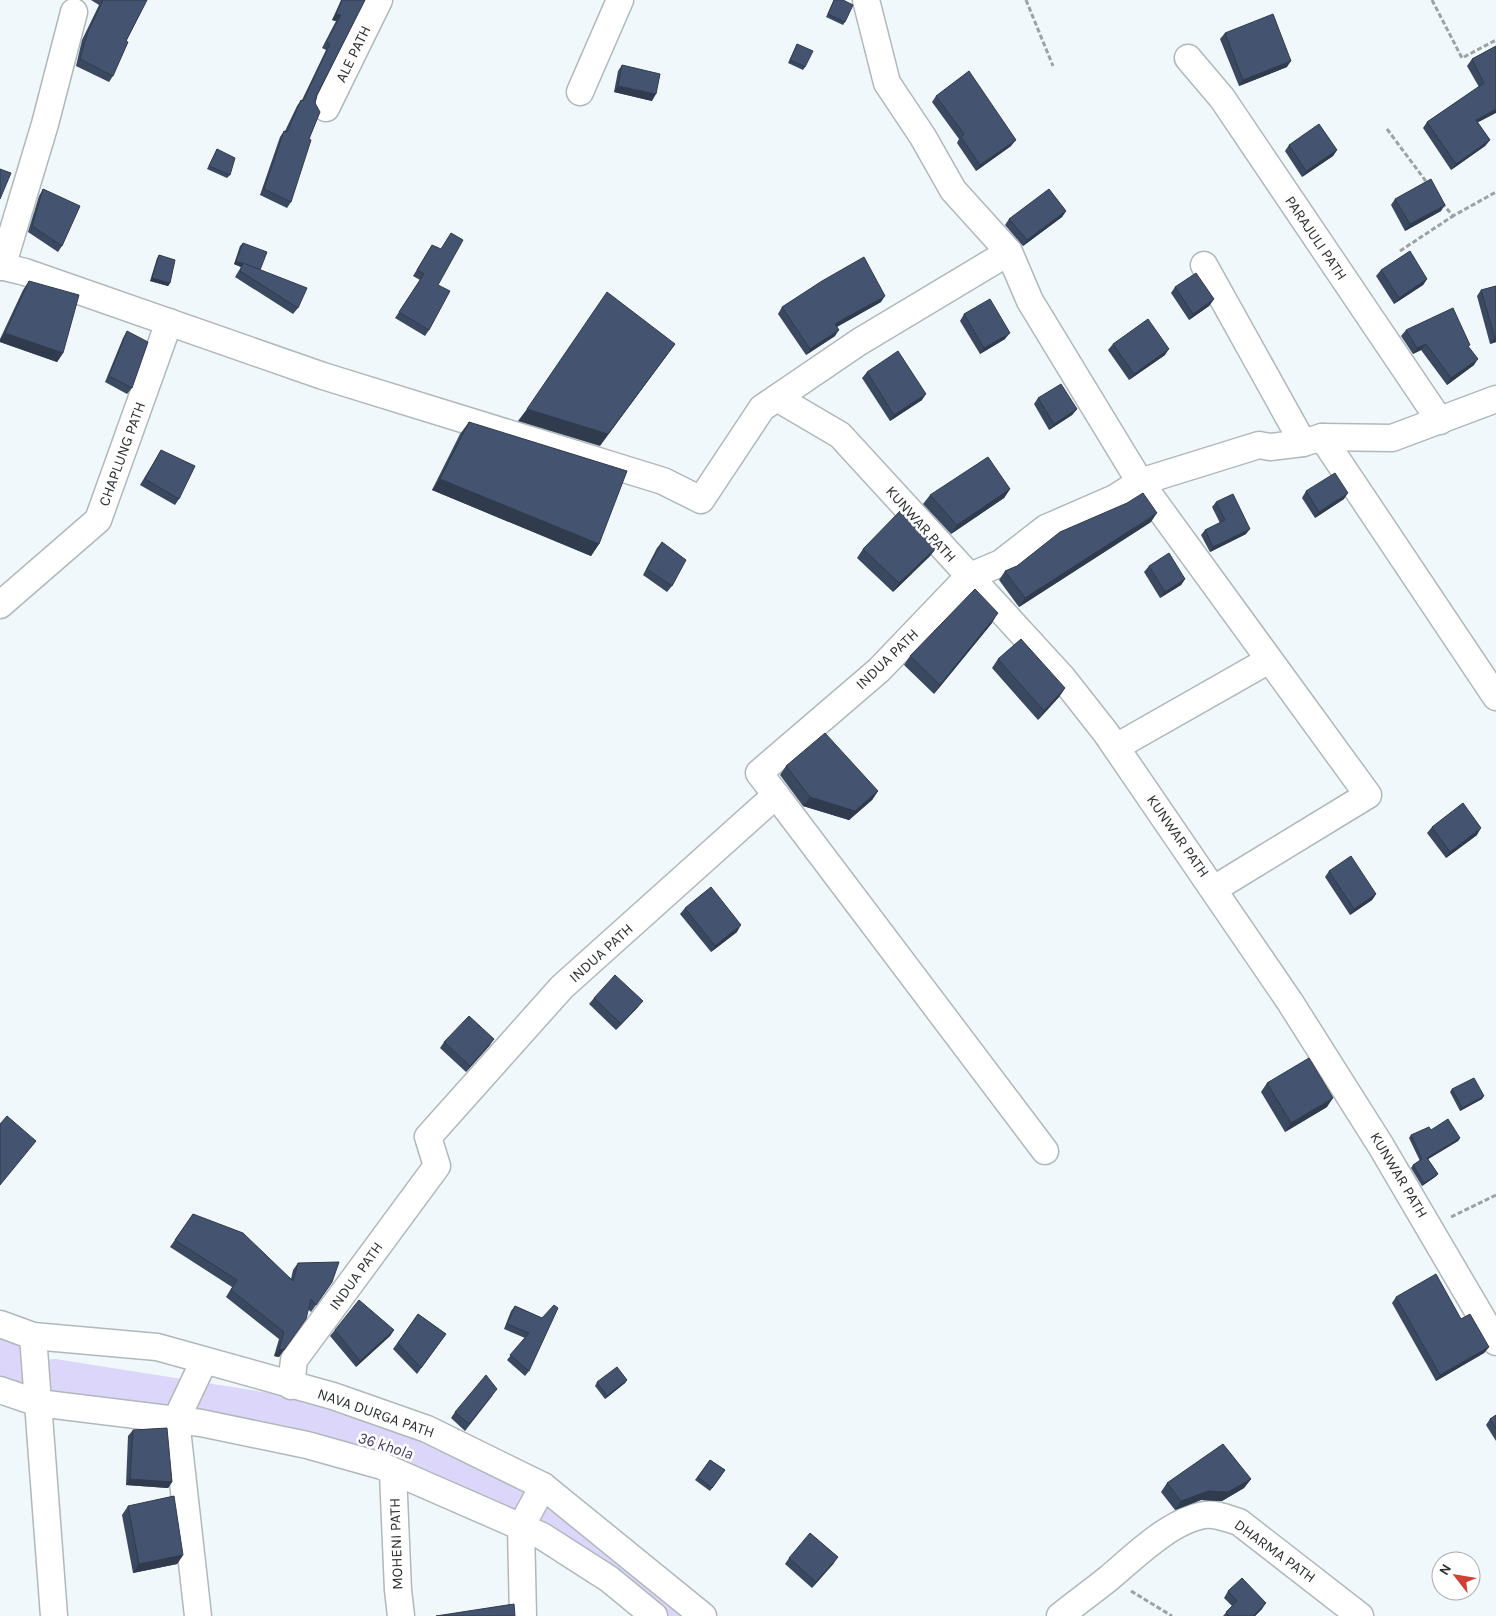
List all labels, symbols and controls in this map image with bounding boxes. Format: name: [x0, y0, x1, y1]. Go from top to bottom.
street label: ALE PATH: [332, 23, 374, 85]
street label: PARAJULI PATH: [1281, 192, 1351, 284]
street label: CHAPLUNG PATH: [95, 399, 149, 509]
street label: KUNWAR PATH: [882, 482, 960, 566]
street label: INDUA PATH: [852, 625, 922, 693]
street label: KUNWAR PATH: [1143, 791, 1213, 881]
street label: INDUA PATH: [565, 920, 637, 986]
street label: KUNWAR PATH: [1366, 1129, 1432, 1221]
street label: INDUA PATH: [325, 1239, 387, 1313]
street label: NAVA DURGA PATH: [315, 1385, 437, 1441]
water label: 36 khola: [356, 1428, 416, 1463]
street label: MOHENI PATH: [385, 1498, 407, 1590]
street label: DHARMA PATH: [1231, 1516, 1319, 1586]
north arrow: [1431, 1551, 1481, 1601]
text: N: [1435, 1561, 1455, 1578]

